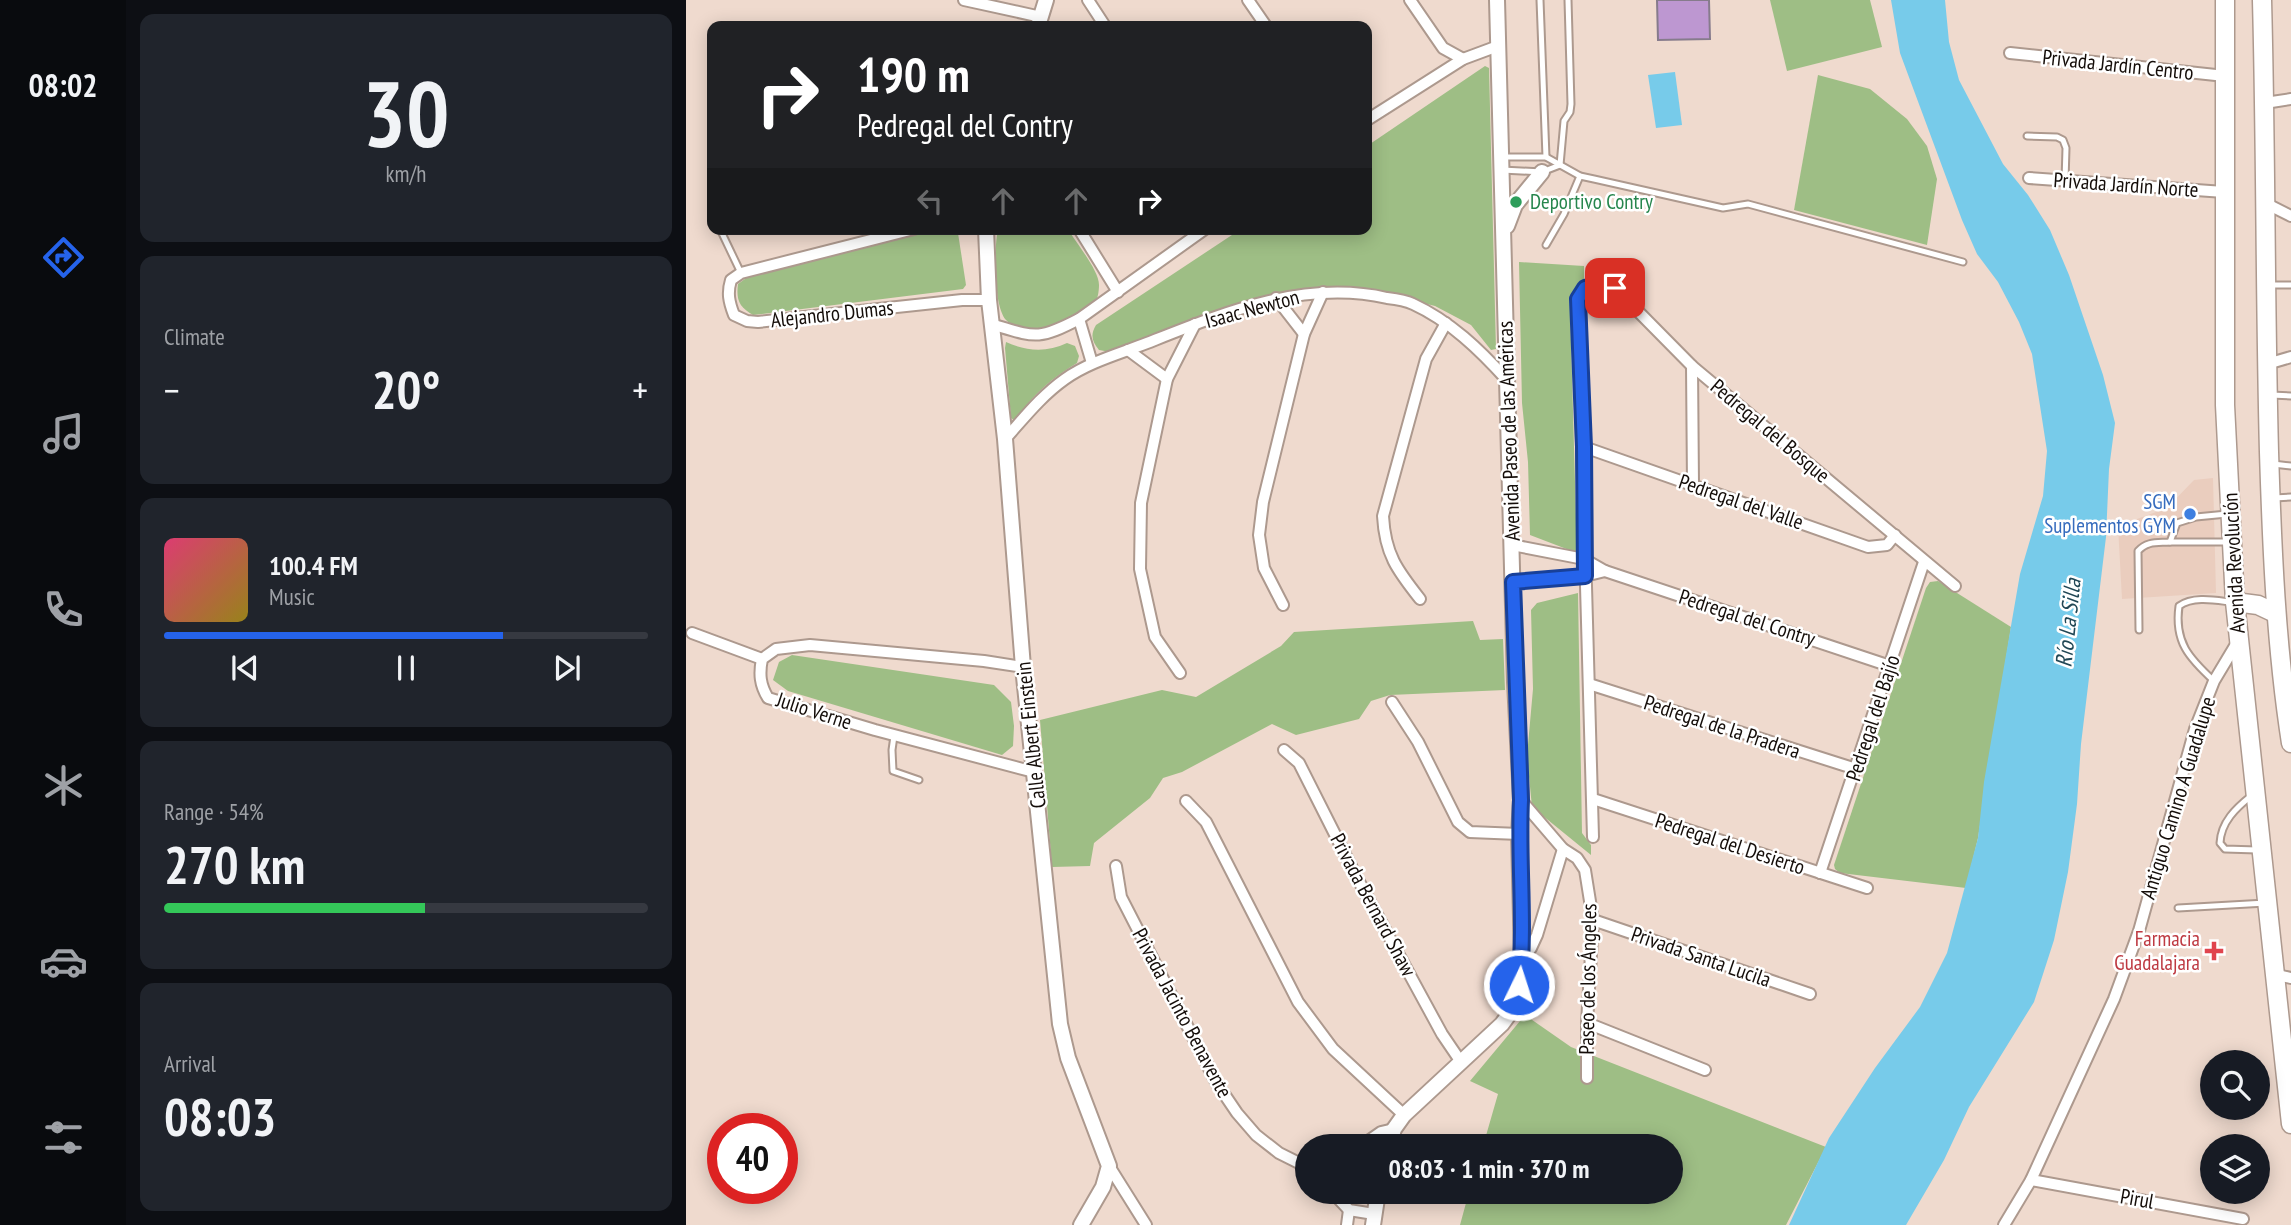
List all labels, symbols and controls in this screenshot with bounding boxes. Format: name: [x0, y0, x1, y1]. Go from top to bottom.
text: 190 m: [857, 42, 970, 106]
street label: Privada Jardín Centro: [2041, 43, 2195, 86]
icon: right: [742, 49, 833, 140]
text: 30: [363, 54, 450, 172]
text: 08:02: [28, 64, 98, 106]
text: Pedregal del Contry: [857, 104, 1073, 146]
text: km/h: [386, 159, 426, 188]
street label: Privada Jardín Norte: [2053, 166, 2199, 203]
icon: left: [911, 182, 949, 220]
icon: ahead: [984, 182, 1022, 220]
icon: ahead: [1057, 182, 1095, 220]
icon: right: [1130, 182, 1168, 220]
place label: Deportivo Contry: [1530, 188, 1653, 215]
marker: Deportivo Contry: [1508, 194, 1524, 210]
icon: directions: [39, 233, 88, 282]
pin: [1585, 258, 1645, 318]
icon: arrive: [1596, 269, 1634, 307]
street label: Isaac Newton: [1202, 283, 1302, 334]
street label: Alejandro Dumas: [769, 294, 895, 333]
street label: Avenida Paseo de las Américas: [1491, 320, 1526, 542]
text: Climate: [164, 322, 225, 351]
text: 20°: [372, 356, 440, 423]
text: −: [164, 365, 180, 414]
text: +: [632, 365, 648, 414]
street label: Pedregal del Bosque: [1705, 373, 1836, 488]
icon: music: [39, 409, 88, 458]
street label: Pedregal del Valle: [1675, 468, 1807, 535]
place label: SGM Suplementos GYM: [2044, 488, 2176, 539]
street label: Avenida Revolución: [2216, 492, 2251, 634]
marker: SGM Suplementos GYM: [2182, 506, 2198, 522]
text: 100.4 FM: [269, 549, 358, 582]
water label: Río La Silla: [2048, 575, 2087, 669]
text: Music: [269, 582, 315, 611]
street label: Pedregal del Contry: [1676, 583, 1819, 652]
icon: phone: [39, 585, 88, 634]
icon: previous: [226, 649, 264, 687]
icon: pause: [387, 649, 425, 687]
icon: next: [548, 649, 586, 687]
street label: Pedregal del Bajío: [1839, 651, 1906, 784]
street label: Calle Albert Einstein: [1009, 660, 1052, 810]
street label: Julio Verne: [772, 685, 855, 735]
street label: Pedregal de la Pradera: [1641, 689, 1804, 764]
street label: Antiguo Camino A Guadalupe: [2134, 693, 2221, 902]
icon: climate: [39, 761, 88, 810]
text: Range · 54%: [164, 797, 264, 826]
street label: Pedregal del Desierto: [1652, 807, 1808, 880]
street label: Privada Bernard Shaw: [1324, 829, 1423, 981]
text: 270 km: [164, 831, 305, 898]
street label: Paseo de los Ángeles: [1573, 903, 1602, 1055]
street label: Privada Santa Lucila: [1628, 920, 1774, 993]
street label: Privada Jacinto Benavente: [1126, 923, 1239, 1102]
place label: Farmacia Guadalajara: [2114, 925, 2200, 976]
icon: car: [39, 937, 88, 986]
marker: Farmacia Guadalajara: [2206, 943, 2222, 959]
position arrow: [1482, 948, 1556, 1022]
text: Arrival: [164, 1049, 216, 1078]
map controls: [2200, 1050, 2270, 1204]
button: search: [2200, 1050, 2270, 1120]
text: 08:03: [164, 1083, 276, 1150]
icon: filters: [39, 1113, 88, 1162]
speed limit sign: 40: [707, 1113, 798, 1204]
button: layers: [2200, 1134, 2270, 1204]
text: 08:03 · 1 min · 370 m: [1389, 1152, 1589, 1185]
street label: Pirul: [2118, 1182, 2156, 1215]

